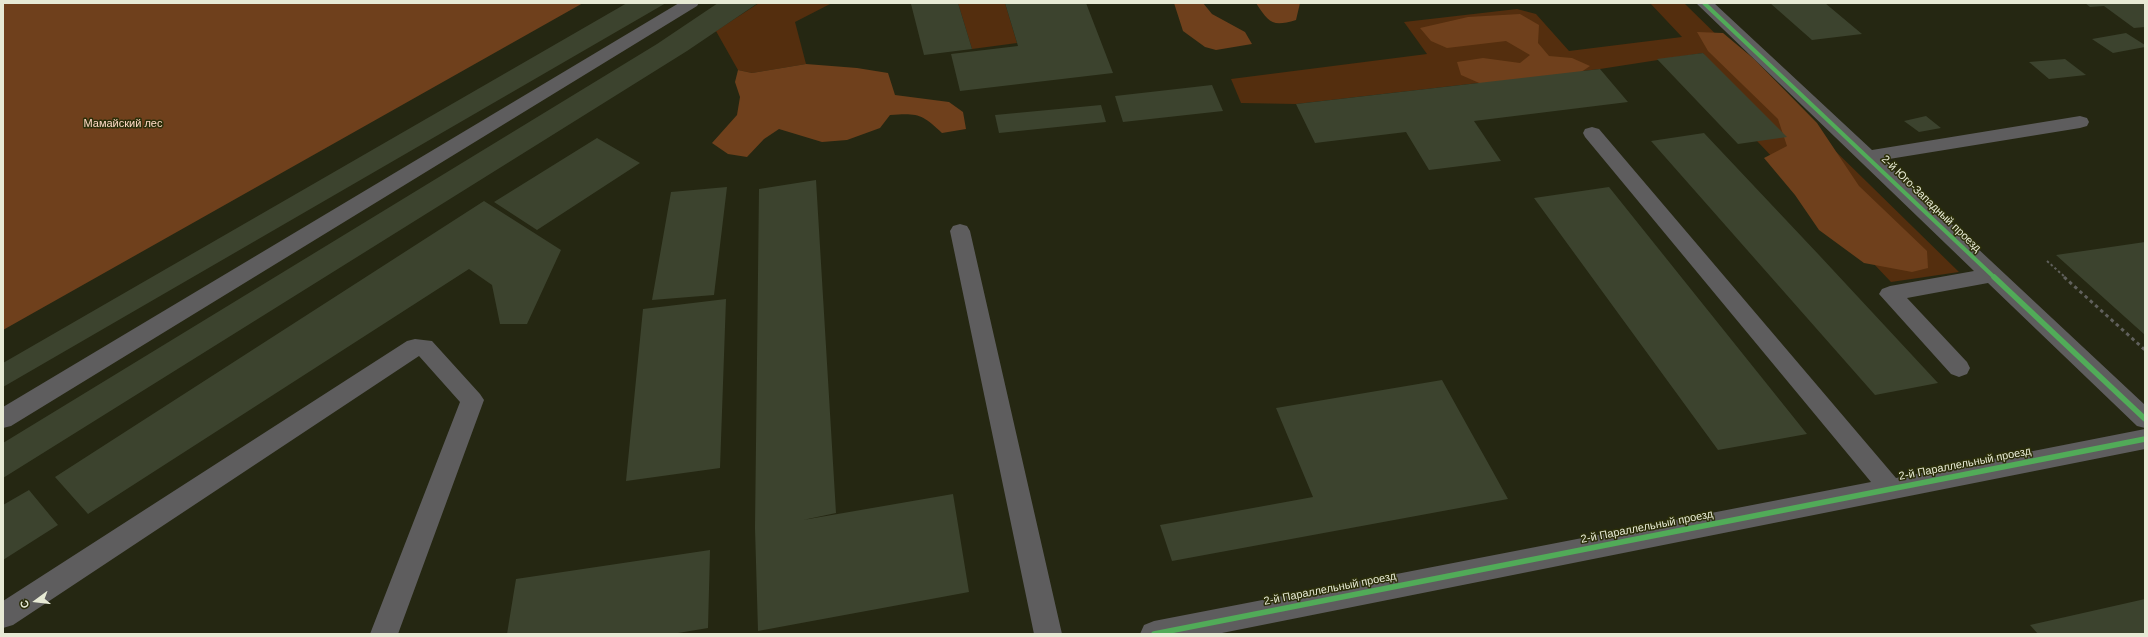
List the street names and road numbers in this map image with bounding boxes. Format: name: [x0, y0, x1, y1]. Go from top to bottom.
street label: 2-й Юго-Западный проезд: [1878, 153, 1984, 255]
street label: 2-й Параллельный проезд: [1898, 445, 2032, 483]
street label: 2-й Параллельный проезд: [1580, 508, 1714, 546]
street label: 2-й Параллельный проезд: [1263, 570, 1397, 608]

